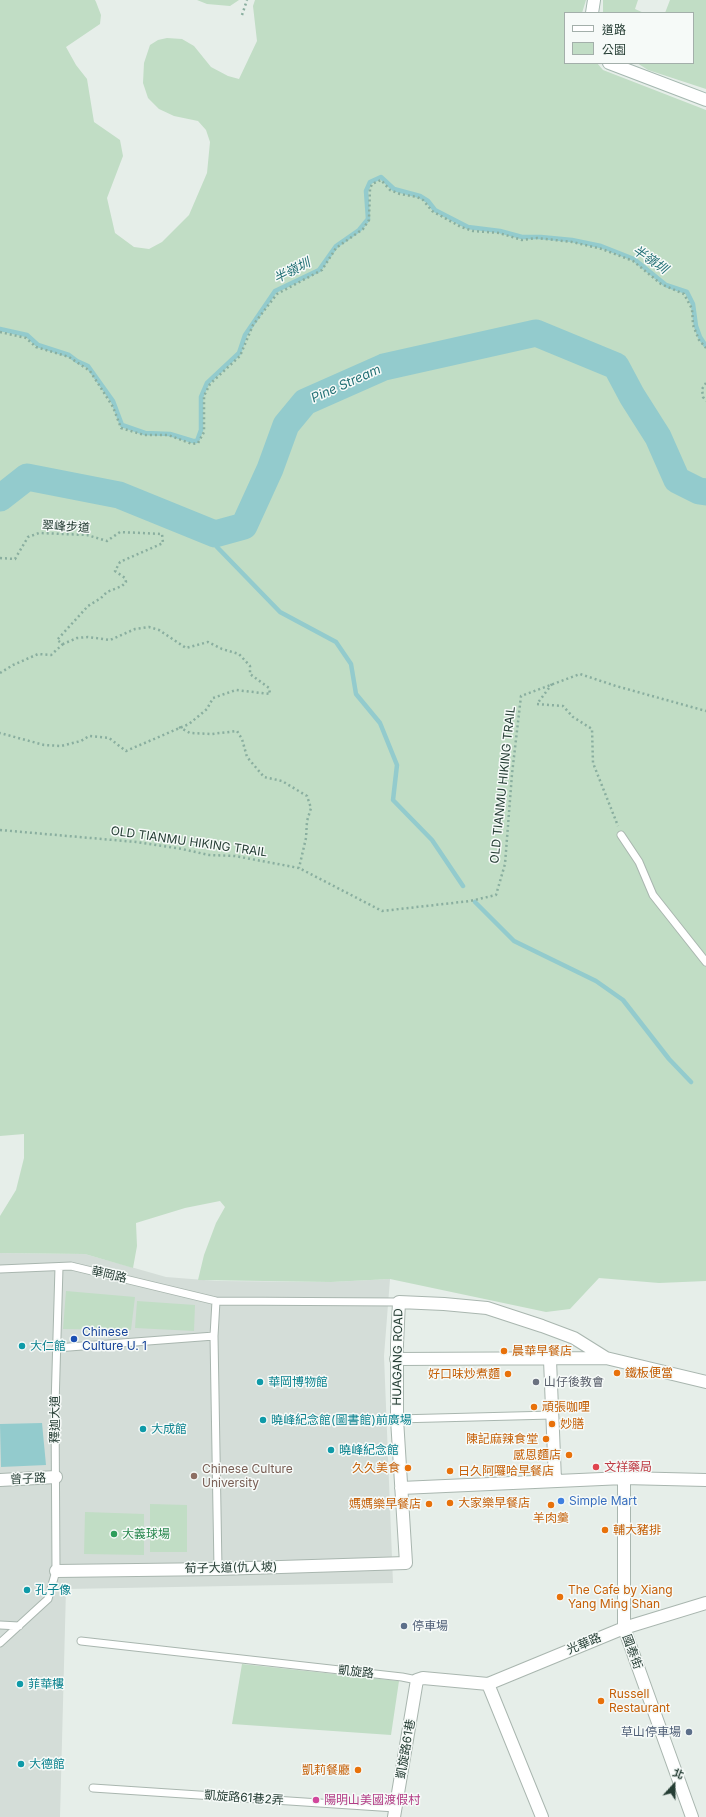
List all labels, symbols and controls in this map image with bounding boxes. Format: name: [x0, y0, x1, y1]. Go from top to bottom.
legend: [564, 12, 694, 64]
text: 道路: [602, 22, 626, 37]
text: 公園: [602, 42, 626, 57]
water label: 半嶺圳: [629, 243, 671, 277]
water label: 半嶺圳: [271, 255, 313, 287]
water label: Pine Stream: [309, 362, 383, 406]
street label: 翠峰步道: [42, 519, 90, 535]
street label: OLD TIANMU HIKING TRAIL: [488, 706, 518, 864]
street label: OLD TIANMU HIKING TRAIL: [110, 824, 268, 860]
street label: 華岡路: [90, 1264, 128, 1286]
street label: HUAGANG ROAD: [390, 1308, 406, 1406]
place label: Chinese Culture U. 1: [82, 1325, 147, 1353]
marker: Chinese Culture U. 1: [69, 1334, 79, 1344]
place label: 大仁館: [30, 1339, 66, 1353]
marker: 大仁館: [17, 1341, 27, 1351]
place label: 晨華早餐店: [512, 1344, 572, 1358]
marker: 晨華早餐店: [499, 1346, 509, 1356]
place label: 鐵板便當: [625, 1366, 673, 1380]
place label: 好口味炒煮麵: [428, 1367, 500, 1381]
marker: 鐵板便當: [612, 1368, 622, 1378]
marker: 好口味炒煮麵: [503, 1369, 513, 1379]
place label: 華岡博物館: [268, 1375, 328, 1389]
place label: 山仔後教會: [544, 1375, 604, 1389]
marker: 華岡博物館: [255, 1377, 265, 1387]
marker: 山仔後教會: [531, 1377, 541, 1387]
street label: 釋迦大道: [48, 1395, 62, 1443]
place label: 頑張咖哩: [542, 1400, 590, 1414]
marker: 頑張咖哩: [529, 1402, 539, 1412]
place label: 曉峰紀念館(圖書館)前廣場: [271, 1413, 412, 1427]
marker: 曉峰紀念館(圖書館)前廣場: [258, 1415, 268, 1425]
place label: 妙膳: [560, 1417, 584, 1431]
marker: 妙膳: [547, 1419, 557, 1429]
place label: 大成館: [151, 1422, 187, 1436]
marker: 大成館: [138, 1424, 148, 1434]
place label: 陳記麻辣食堂: [466, 1432, 538, 1446]
marker: 陳記麻辣食堂: [541, 1434, 551, 1444]
place label: 曉峰紀念館: [339, 1443, 399, 1457]
marker: 曉峰紀念館: [326, 1445, 336, 1455]
place label: 感恩麵店: [513, 1448, 561, 1462]
marker: 感恩麵店: [564, 1450, 574, 1460]
place label: 文祥藥局: [604, 1460, 652, 1474]
place label: 久久美食: [352, 1461, 400, 1475]
place label: Chinese Culture University: [202, 1462, 293, 1490]
marker: 文祥藥局: [591, 1462, 601, 1472]
marker: 久久美食: [403, 1463, 413, 1473]
place label: 日久阿囉哈早餐店: [458, 1464, 554, 1478]
marker: 日久阿囉哈早餐店: [445, 1466, 455, 1476]
street label: 曾子路: [10, 1471, 46, 1487]
marker: Chinese Culture University: [189, 1471, 199, 1481]
place label: Simple Mart: [569, 1494, 637, 1508]
place label: 大家樂早餐店: [458, 1496, 530, 1510]
marker: Simple Mart: [556, 1496, 566, 1506]
place label: 媽媽樂早餐店: [349, 1497, 421, 1511]
marker: 大家樂早餐店: [445, 1498, 455, 1508]
marker: 媽媽樂早餐店: [424, 1499, 434, 1509]
marker: 羊肉羹: [546, 1500, 556, 1510]
place label: 羊肉羹: [533, 1511, 569, 1525]
place label: 輔大豬排: [613, 1523, 661, 1537]
marker: 輔大豬排: [600, 1525, 610, 1535]
place label: 大義球場: [122, 1527, 170, 1541]
marker: 大義球場: [109, 1529, 119, 1539]
street label: 荀子大道(仇人坡): [185, 1560, 277, 1576]
place label: 孔子像: [35, 1583, 71, 1597]
place label: The Cafe by Xiang Yang Ming Shan: [568, 1583, 673, 1611]
marker: 孔子像: [22, 1585, 32, 1595]
marker: The Cafe by Xiang Yang Ming Shan: [555, 1592, 565, 1602]
place label: 停車場: [412, 1619, 448, 1633]
marker: 停車場: [399, 1621, 409, 1631]
street label: 光華路: [565, 1630, 603, 1658]
street label: 國泰街: [619, 1633, 645, 1671]
street label: 凱旋路: [337, 1663, 375, 1681]
place label: 菲華樓: [28, 1677, 64, 1691]
marker: 菲華樓: [15, 1679, 25, 1689]
place label: Russell Restaurant: [609, 1687, 670, 1715]
marker: Russell Restaurant: [596, 1696, 606, 1706]
street label: 凱旋路61巷: [394, 1718, 418, 1780]
place label: 草山停車場: [621, 1725, 681, 1739]
marker: 草山停車場: [684, 1727, 694, 1737]
place label: 大德館: [29, 1757, 65, 1771]
marker: 大德館: [16, 1759, 26, 1769]
place label: 凱莉餐廳: [302, 1763, 350, 1777]
marker: 凱莉餐廳: [353, 1765, 363, 1775]
north arrow: [654, 1765, 694, 1805]
text: 北: [671, 1765, 686, 1782]
street label: 凱旋路61巷2弄: [204, 1788, 284, 1808]
place label: 陽明山美國渡假村: [324, 1793, 420, 1807]
marker: 陽明山美國渡假村: [311, 1795, 321, 1805]

